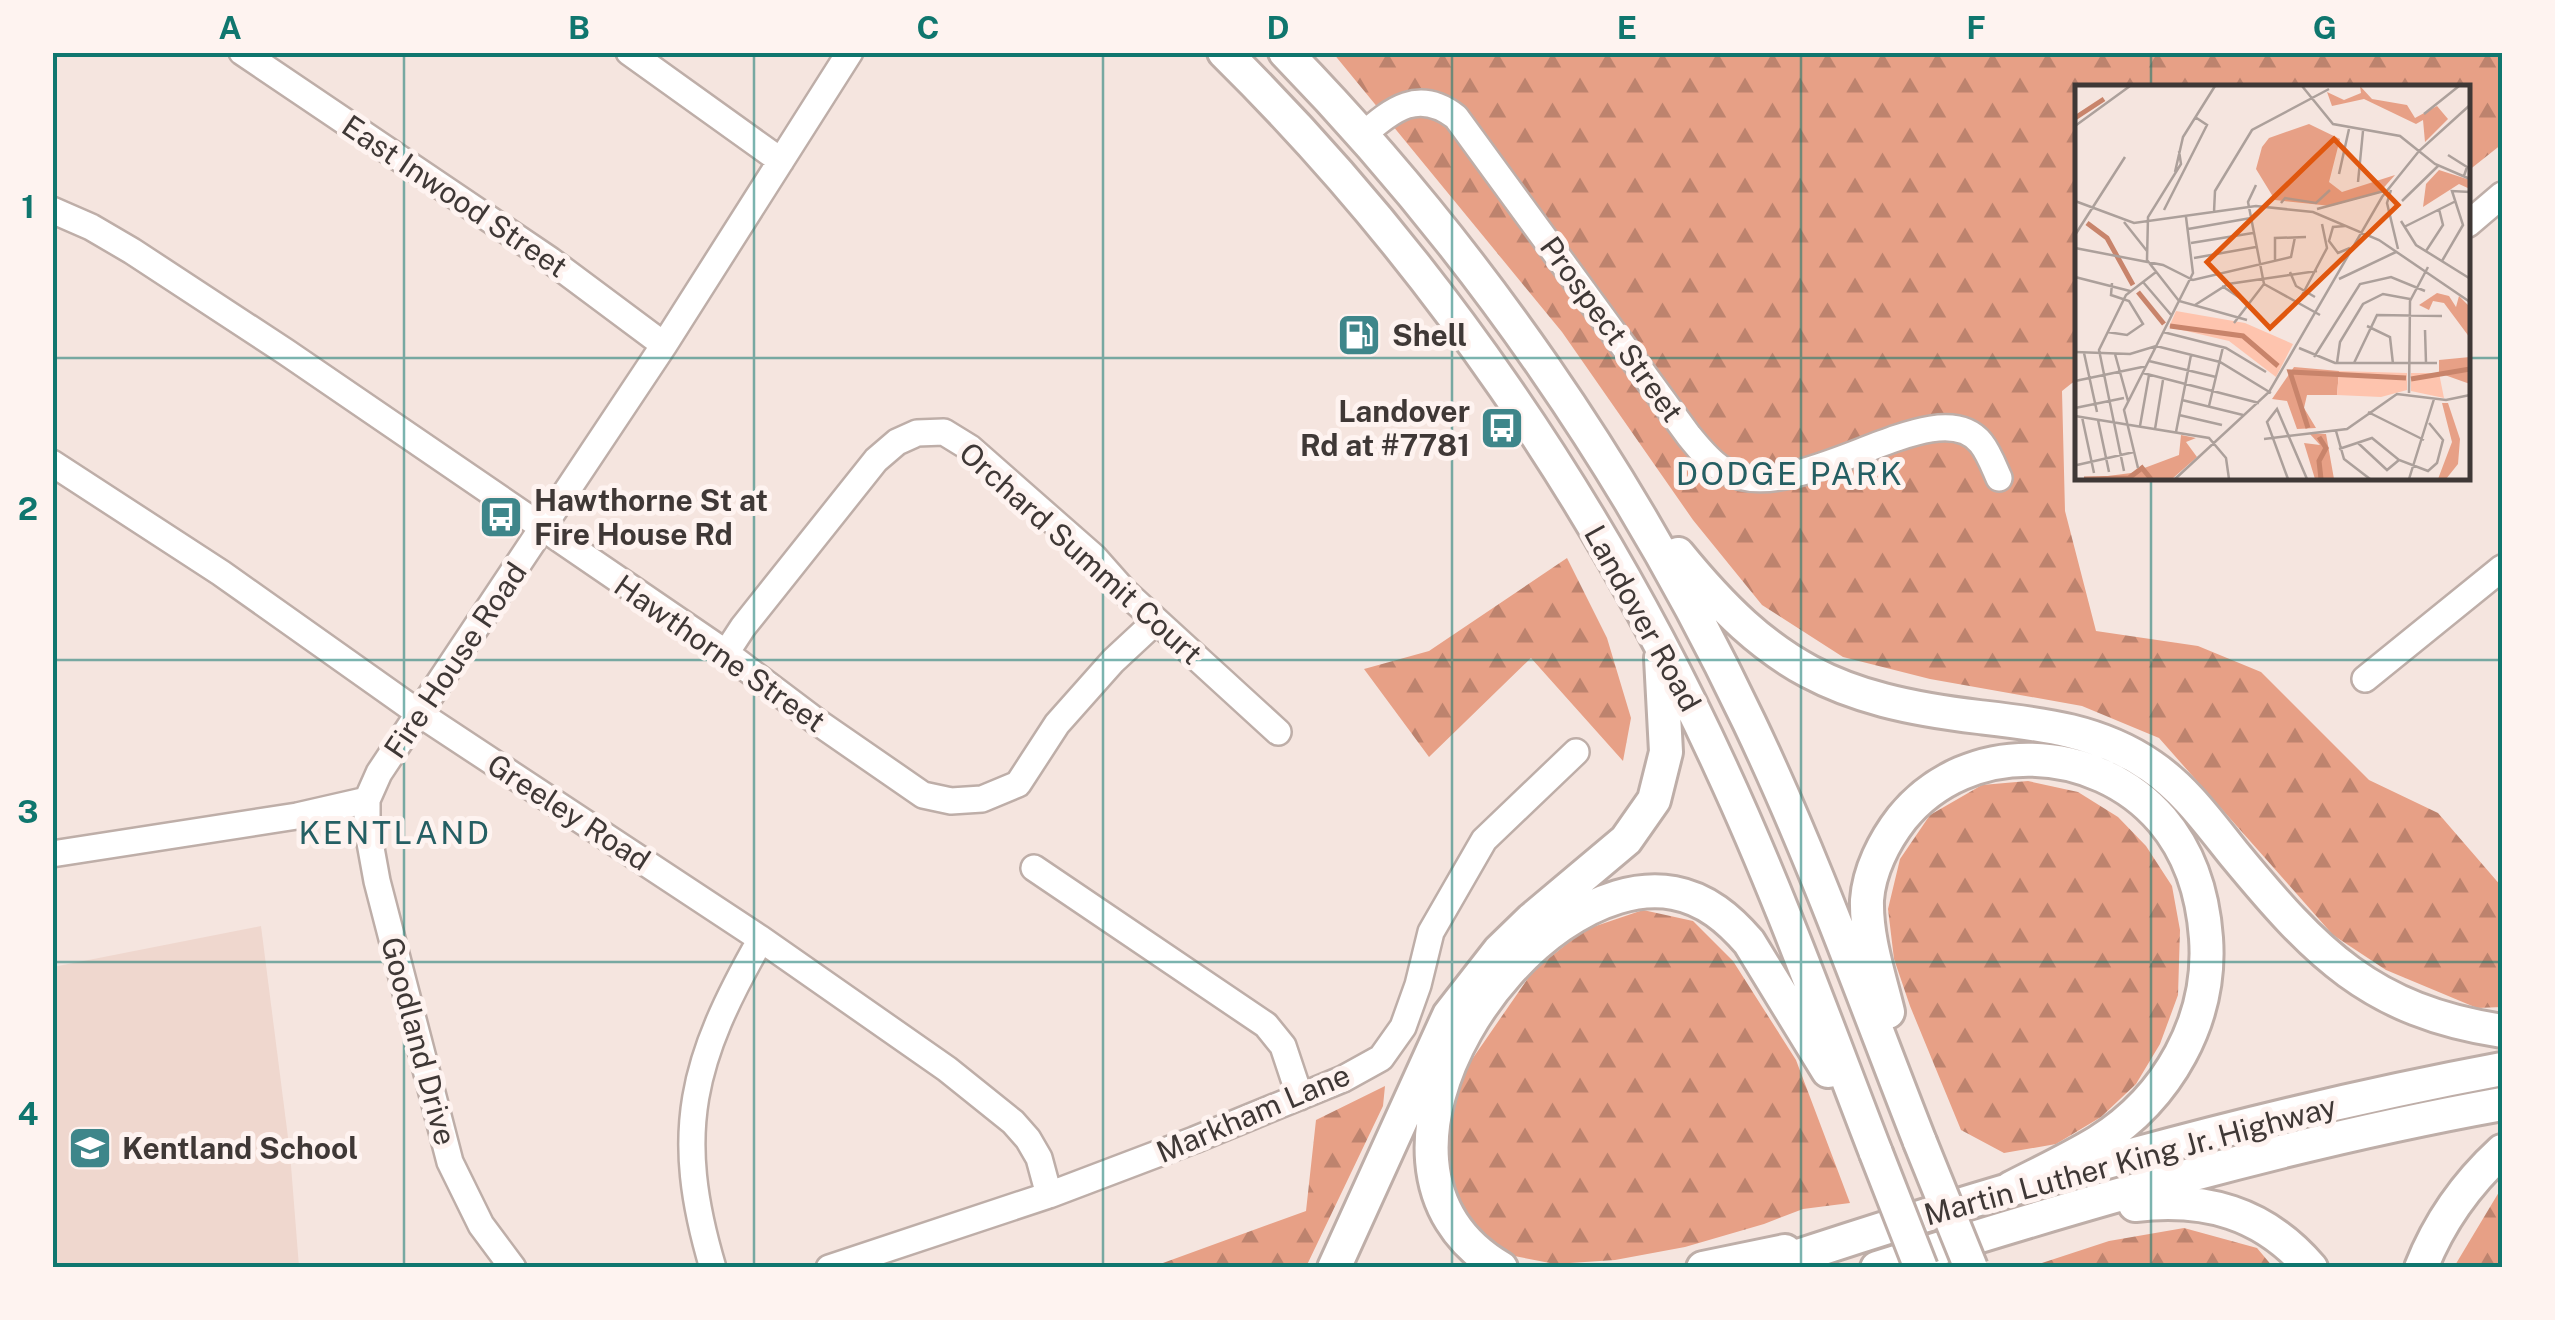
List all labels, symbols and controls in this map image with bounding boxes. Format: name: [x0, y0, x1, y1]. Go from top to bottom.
text: A: [218, 9, 242, 46]
text: B: [568, 9, 590, 46]
text: C: [917, 9, 939, 46]
text: D: [1266, 9, 1290, 46]
text: E: [1617, 9, 1637, 46]
text: F: [1966, 9, 1986, 46]
text: G: [2313, 9, 2337, 46]
inset map: [2075, 85, 2470, 480]
street label: East Inwood Street: [336, 107, 574, 285]
text: 1: [21, 188, 35, 225]
street label: Prospect Street: [1533, 230, 1691, 428]
fuel station icon: Shell: [1336, 312, 1382, 358]
place label: Shell: [1392, 317, 1467, 353]
place label: Landover Rd at #7781: [1300, 393, 1470, 463]
bus stop icon: Landover Rd at #7781: [1479, 405, 1525, 451]
street label: Orchard Summit Court: [952, 435, 1210, 671]
district label: DODGE PARK: [1676, 455, 1904, 492]
place label: Hawthorne St at Fire House Rd: [534, 482, 768, 552]
text: 2: [18, 490, 38, 527]
bus stop icon: Hawthorne St at Fire House Rd: [478, 494, 524, 540]
street label: Landover Road: [1577, 519, 1709, 717]
street label: Fire House Road: [376, 555, 534, 765]
street label: Hawthorne Street: [608, 567, 832, 739]
street label: Greeley Road: [481, 746, 657, 878]
text: 3: [17, 793, 39, 830]
district label: KENTLAND: [298, 814, 492, 851]
street label: Goodland Drive: [374, 933, 464, 1149]
street label: Markham Lane: [1151, 1056, 1355, 1170]
street label: Martin Luther King Jr. Highway: [1920, 1088, 2340, 1232]
text: 4: [18, 1095, 39, 1132]
school or university icon: Kentland School: [67, 1125, 113, 1171]
place label: Kentland School: [122, 1130, 358, 1166]

